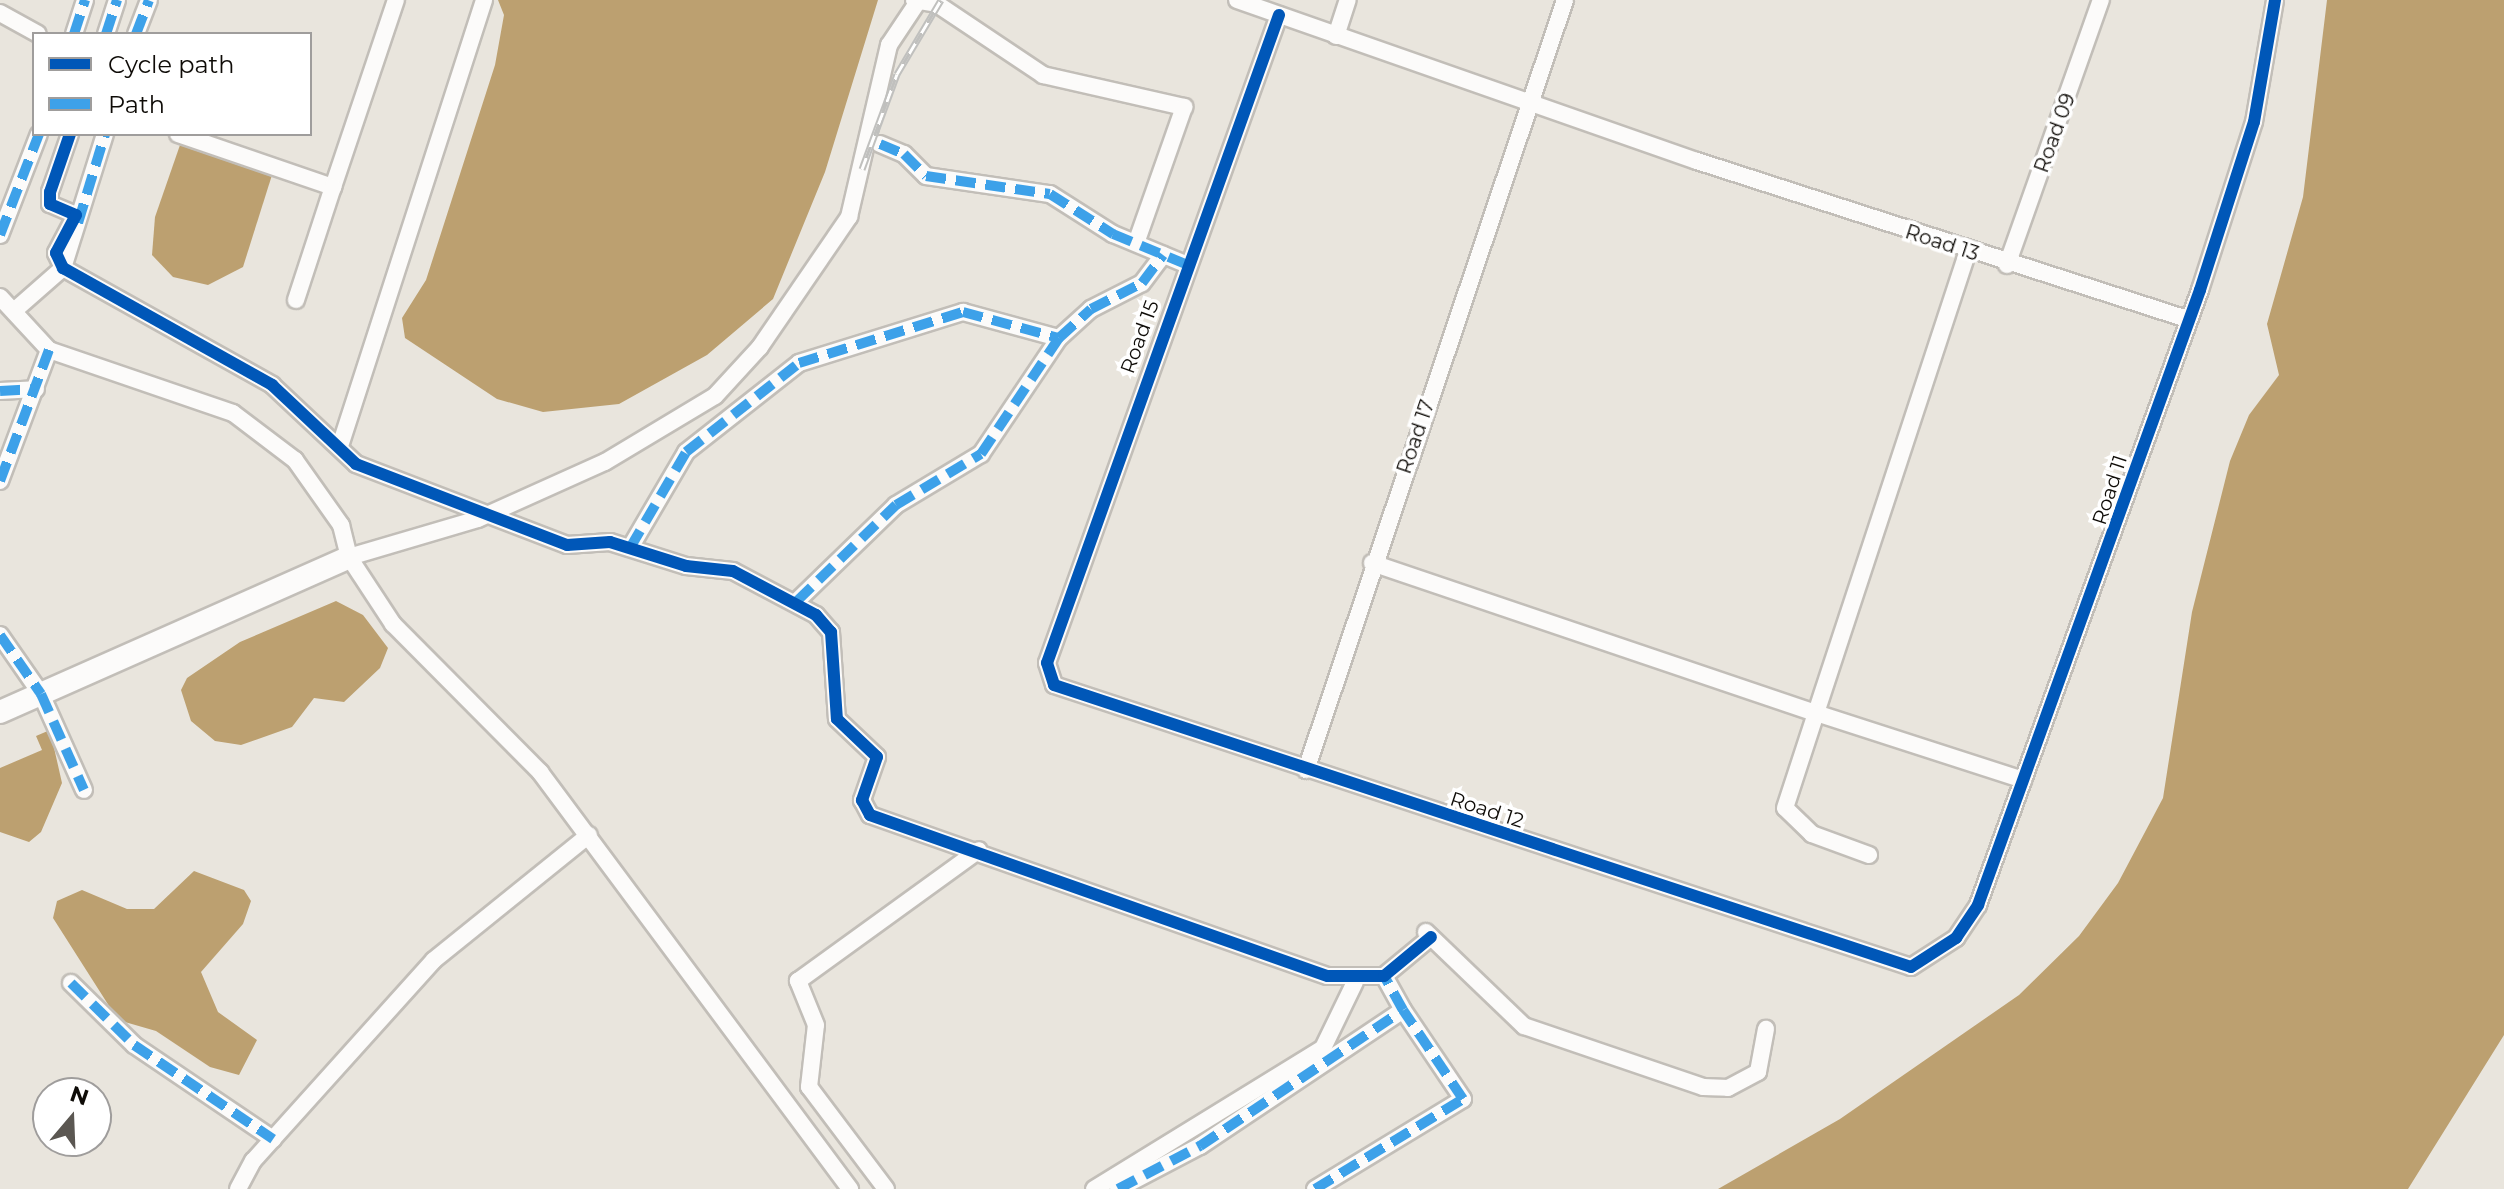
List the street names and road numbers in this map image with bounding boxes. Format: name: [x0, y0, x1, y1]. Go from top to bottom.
street label: Road 09: [2030, 90, 2080, 176]
street label: Road 13: [1902, 220, 1982, 266]
street label: Road 15: [1116, 297, 1164, 377]
street label: Road 17: [1392, 397, 1440, 477]
street label: Road 11: [2087, 452, 2133, 528]
street label: Road 12: [1447, 787, 1527, 833]

